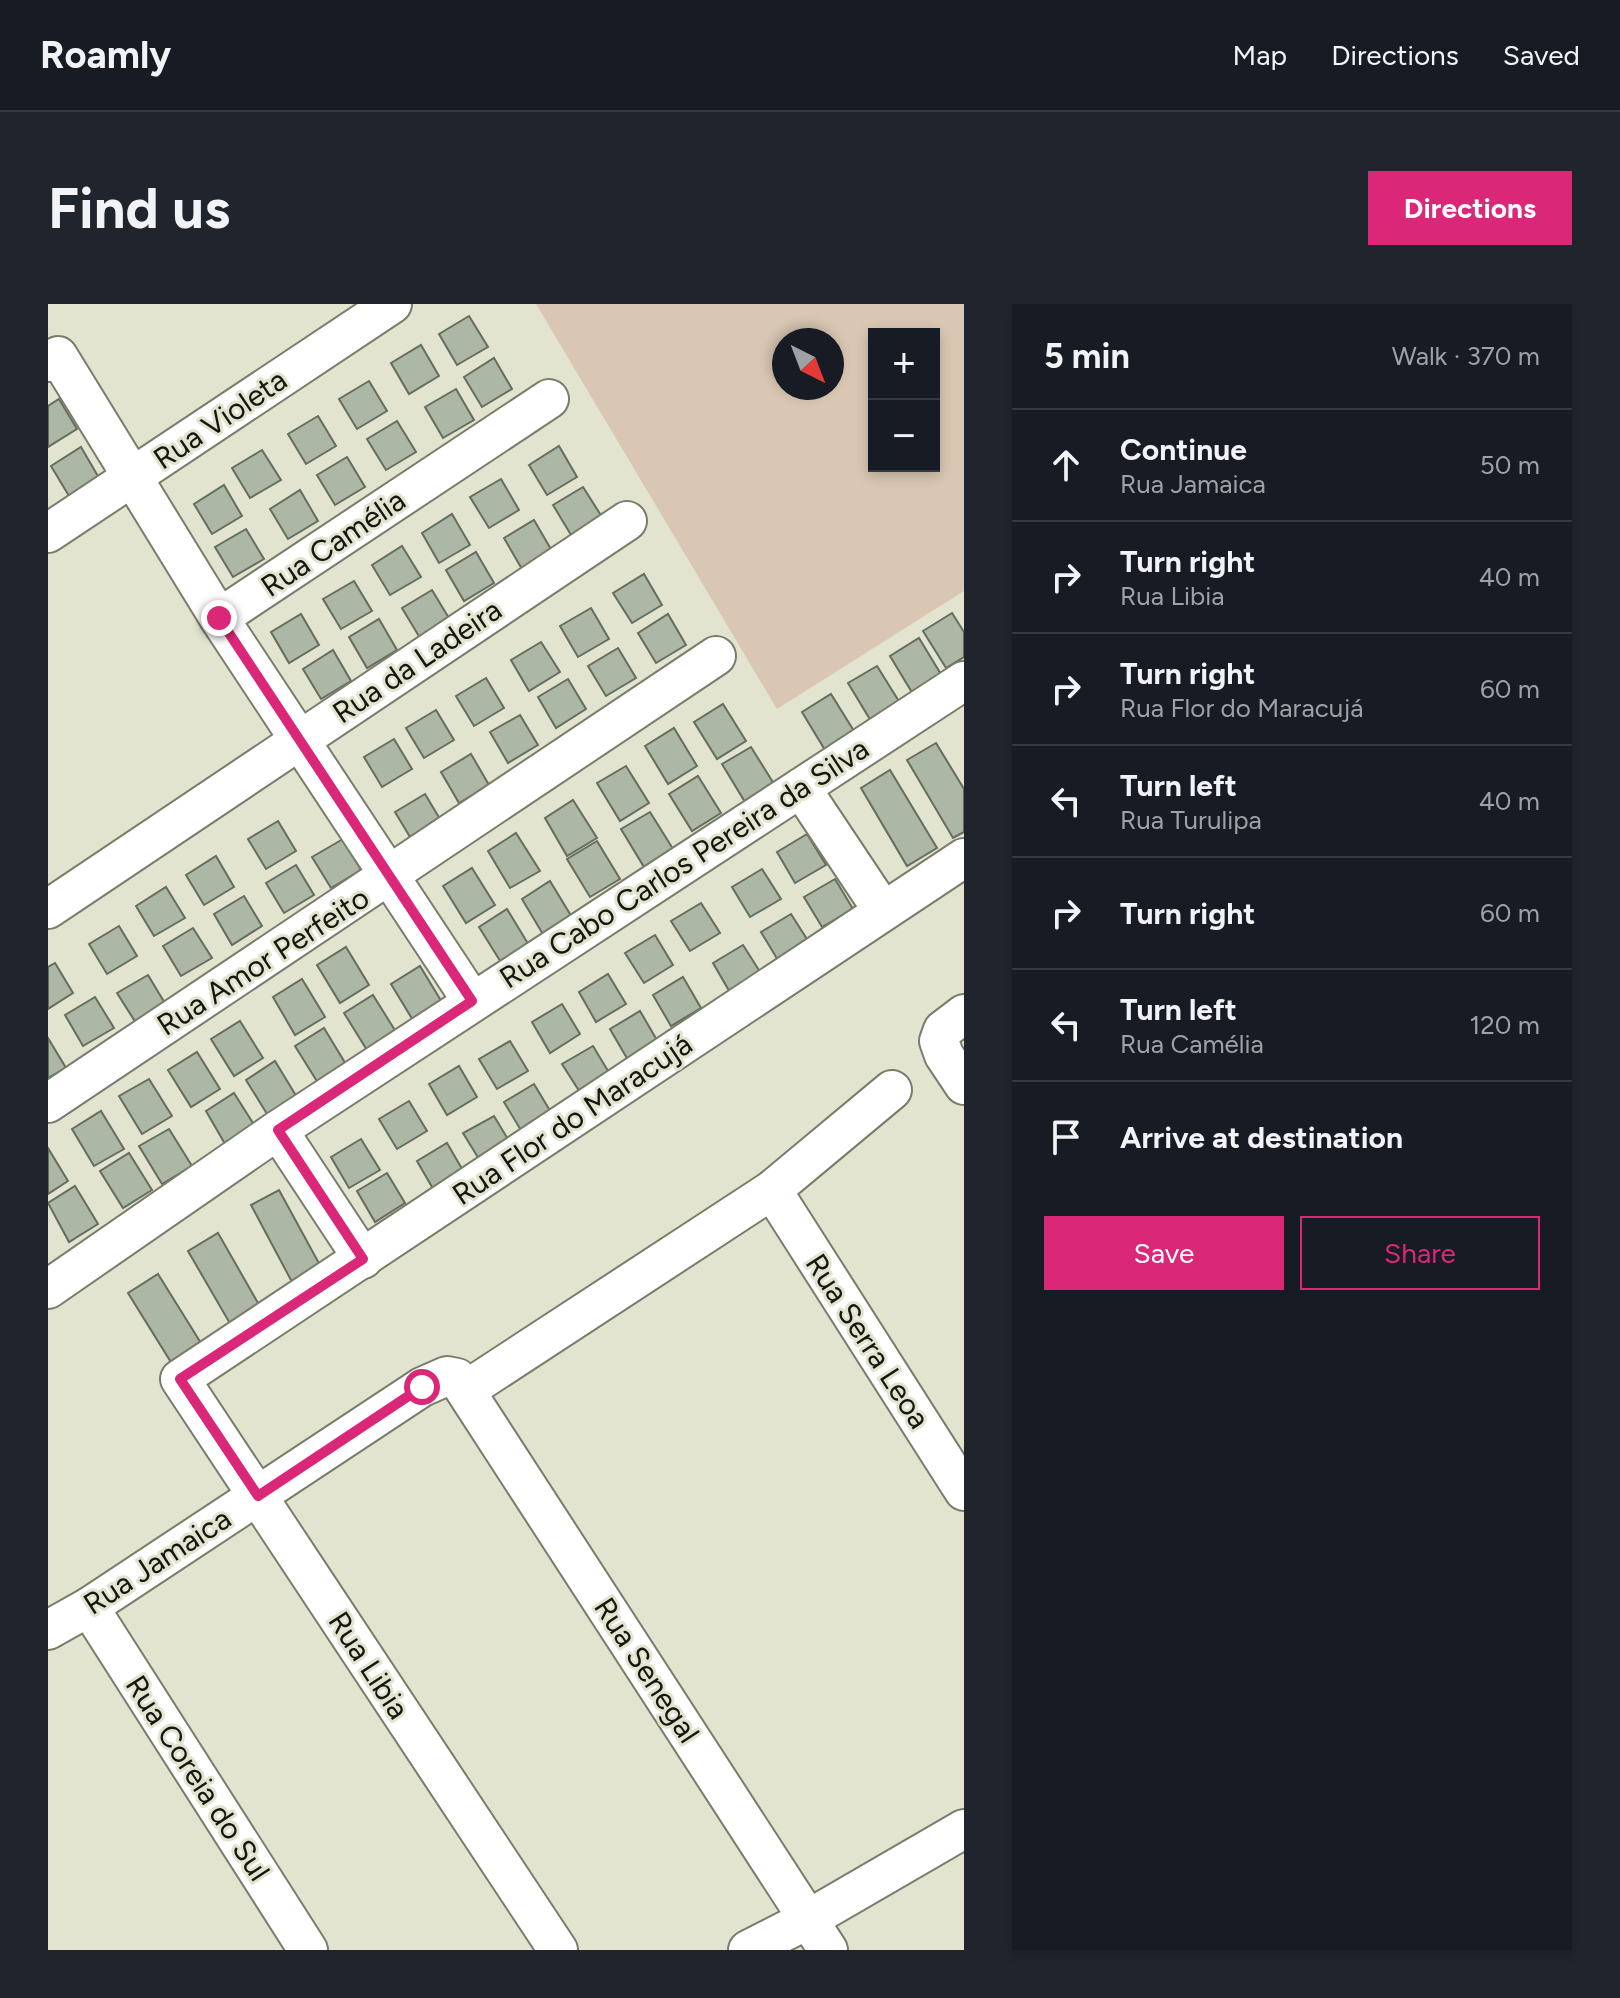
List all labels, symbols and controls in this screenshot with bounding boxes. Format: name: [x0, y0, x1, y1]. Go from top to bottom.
text: Roamly: [40, 32, 171, 78]
text: Map: [1233, 38, 1287, 72]
text: Directions: [1331, 38, 1459, 72]
text: Saved: [1503, 38, 1580, 72]
button: Directions: [1368, 171, 1572, 245]
text: Find us: [48, 175, 230, 242]
north arrow: [772, 328, 844, 400]
map controls: [868, 328, 940, 472]
button: +: [868, 328, 940, 400]
text: 5 min: [1044, 336, 1130, 377]
text: Walk · 370 m: [1392, 340, 1540, 372]
street label: Rua Violeta: [146, 361, 294, 477]
button: −: [868, 400, 940, 472]
text: Continue: [1120, 431, 1247, 468]
icon: ahead: [1044, 443, 1088, 487]
text: 50 m: [1480, 449, 1540, 481]
text: Rua Jamaica: [1120, 468, 1266, 500]
street label: Rua Camélia: [254, 481, 412, 605]
text: Turn right: [1120, 543, 1255, 580]
icon: right: [1044, 555, 1088, 599]
text: 40 m: [1479, 561, 1540, 593]
text: Rua Libia: [1120, 580, 1225, 612]
street label: Rua da Ladeira: [325, 591, 509, 731]
route end: [201, 600, 237, 636]
text: Turn right: [1120, 655, 1255, 692]
icon: right: [1044, 667, 1088, 711]
text: 60 m: [1480, 673, 1540, 705]
text: Rua Flor do Maracujá: [1120, 692, 1363, 724]
street label: Rua Cabo Carlos Pereira da Silva: [493, 730, 875, 996]
text: Turn left: [1120, 767, 1237, 804]
icon: left: [1044, 779, 1088, 823]
text: 40 m: [1479, 785, 1540, 817]
text: Rua Turulipa: [1120, 804, 1262, 836]
street label: Rua Amor Perfeito: [150, 879, 376, 1043]
icon: right: [1044, 891, 1088, 935]
text: Turn right: [1120, 895, 1255, 932]
text: 60 m: [1480, 897, 1540, 929]
text: Turn left: [1120, 991, 1237, 1028]
icon: left: [1044, 1003, 1088, 1047]
text: 120 m: [1470, 1009, 1540, 1041]
street label: Rua Flor do Maracujá: [445, 1025, 699, 1213]
text: Rua Camélia: [1120, 1028, 1264, 1060]
icon: arrive: [1044, 1115, 1088, 1159]
text: Arrive at destination: [1120, 1119, 1403, 1156]
button: Save: [1044, 1216, 1284, 1290]
button: Share: [1300, 1216, 1540, 1290]
street label: Rua Serra Leoa: [798, 1247, 938, 1435]
route start: [404, 1369, 440, 1405]
street label: Rua Jamaica: [76, 1500, 238, 1622]
street label: Rua Senegal: [586, 1590, 708, 1750]
street label: Rua Libia: [321, 1604, 417, 1726]
street label: Rua Coreia do Sul: [118, 1668, 278, 1888]

